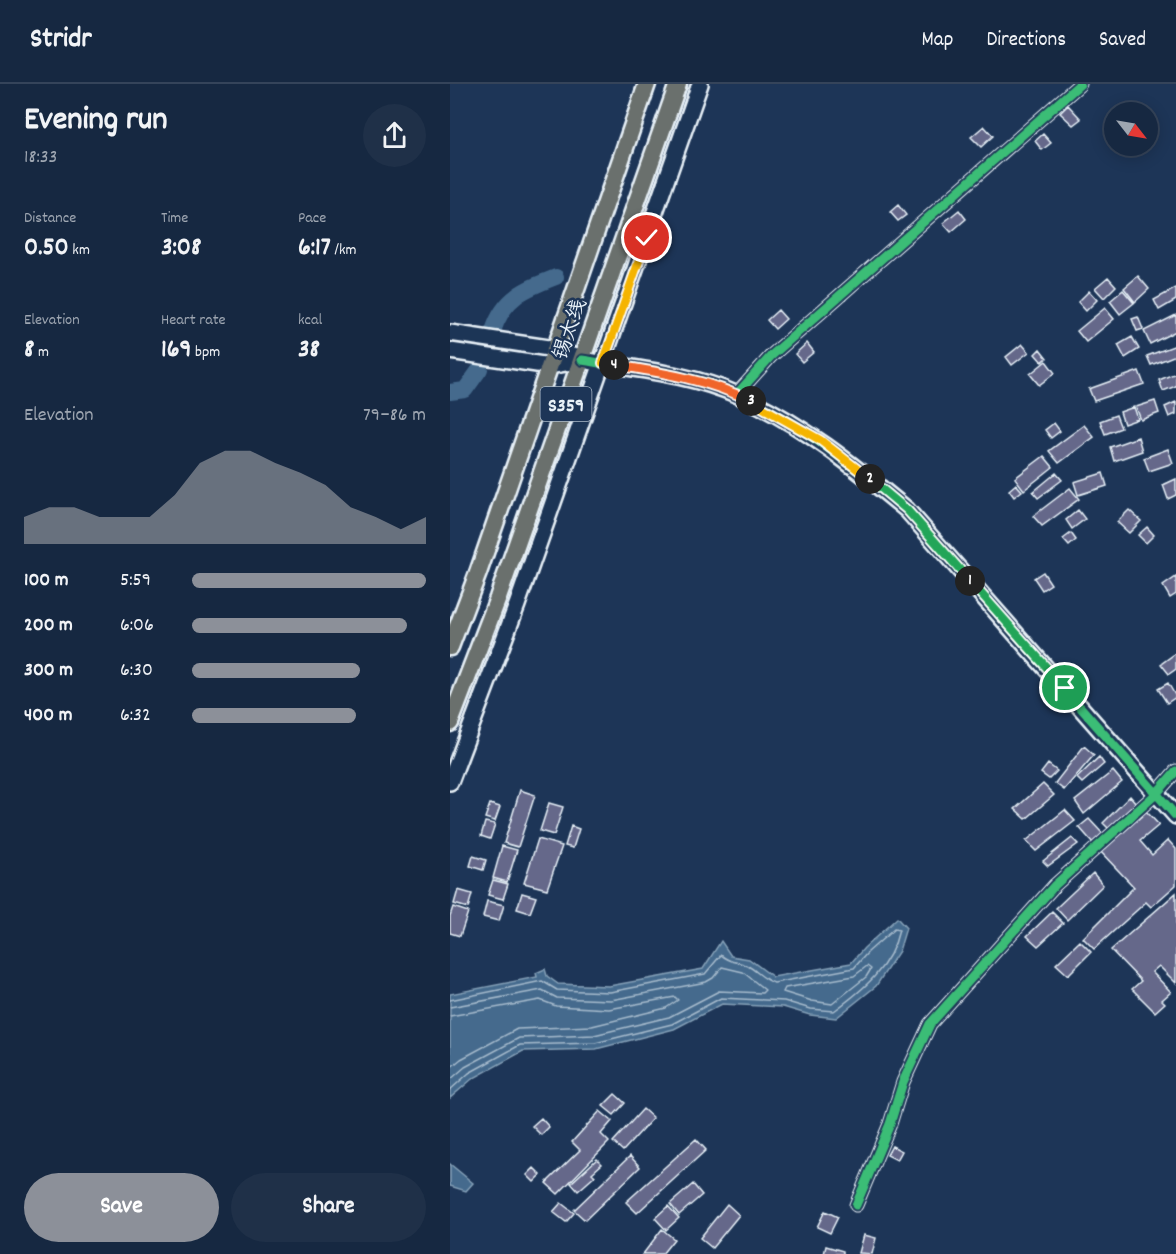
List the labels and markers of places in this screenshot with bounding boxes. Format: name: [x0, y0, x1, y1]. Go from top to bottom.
pin: [621, 212, 672, 263]
pin: 4: [599, 350, 629, 380]
pin: 3: [736, 386, 766, 416]
pin: 2: [855, 464, 885, 494]
pin: 1: [955, 566, 985, 596]
pin: [1039, 662, 1090, 713]

